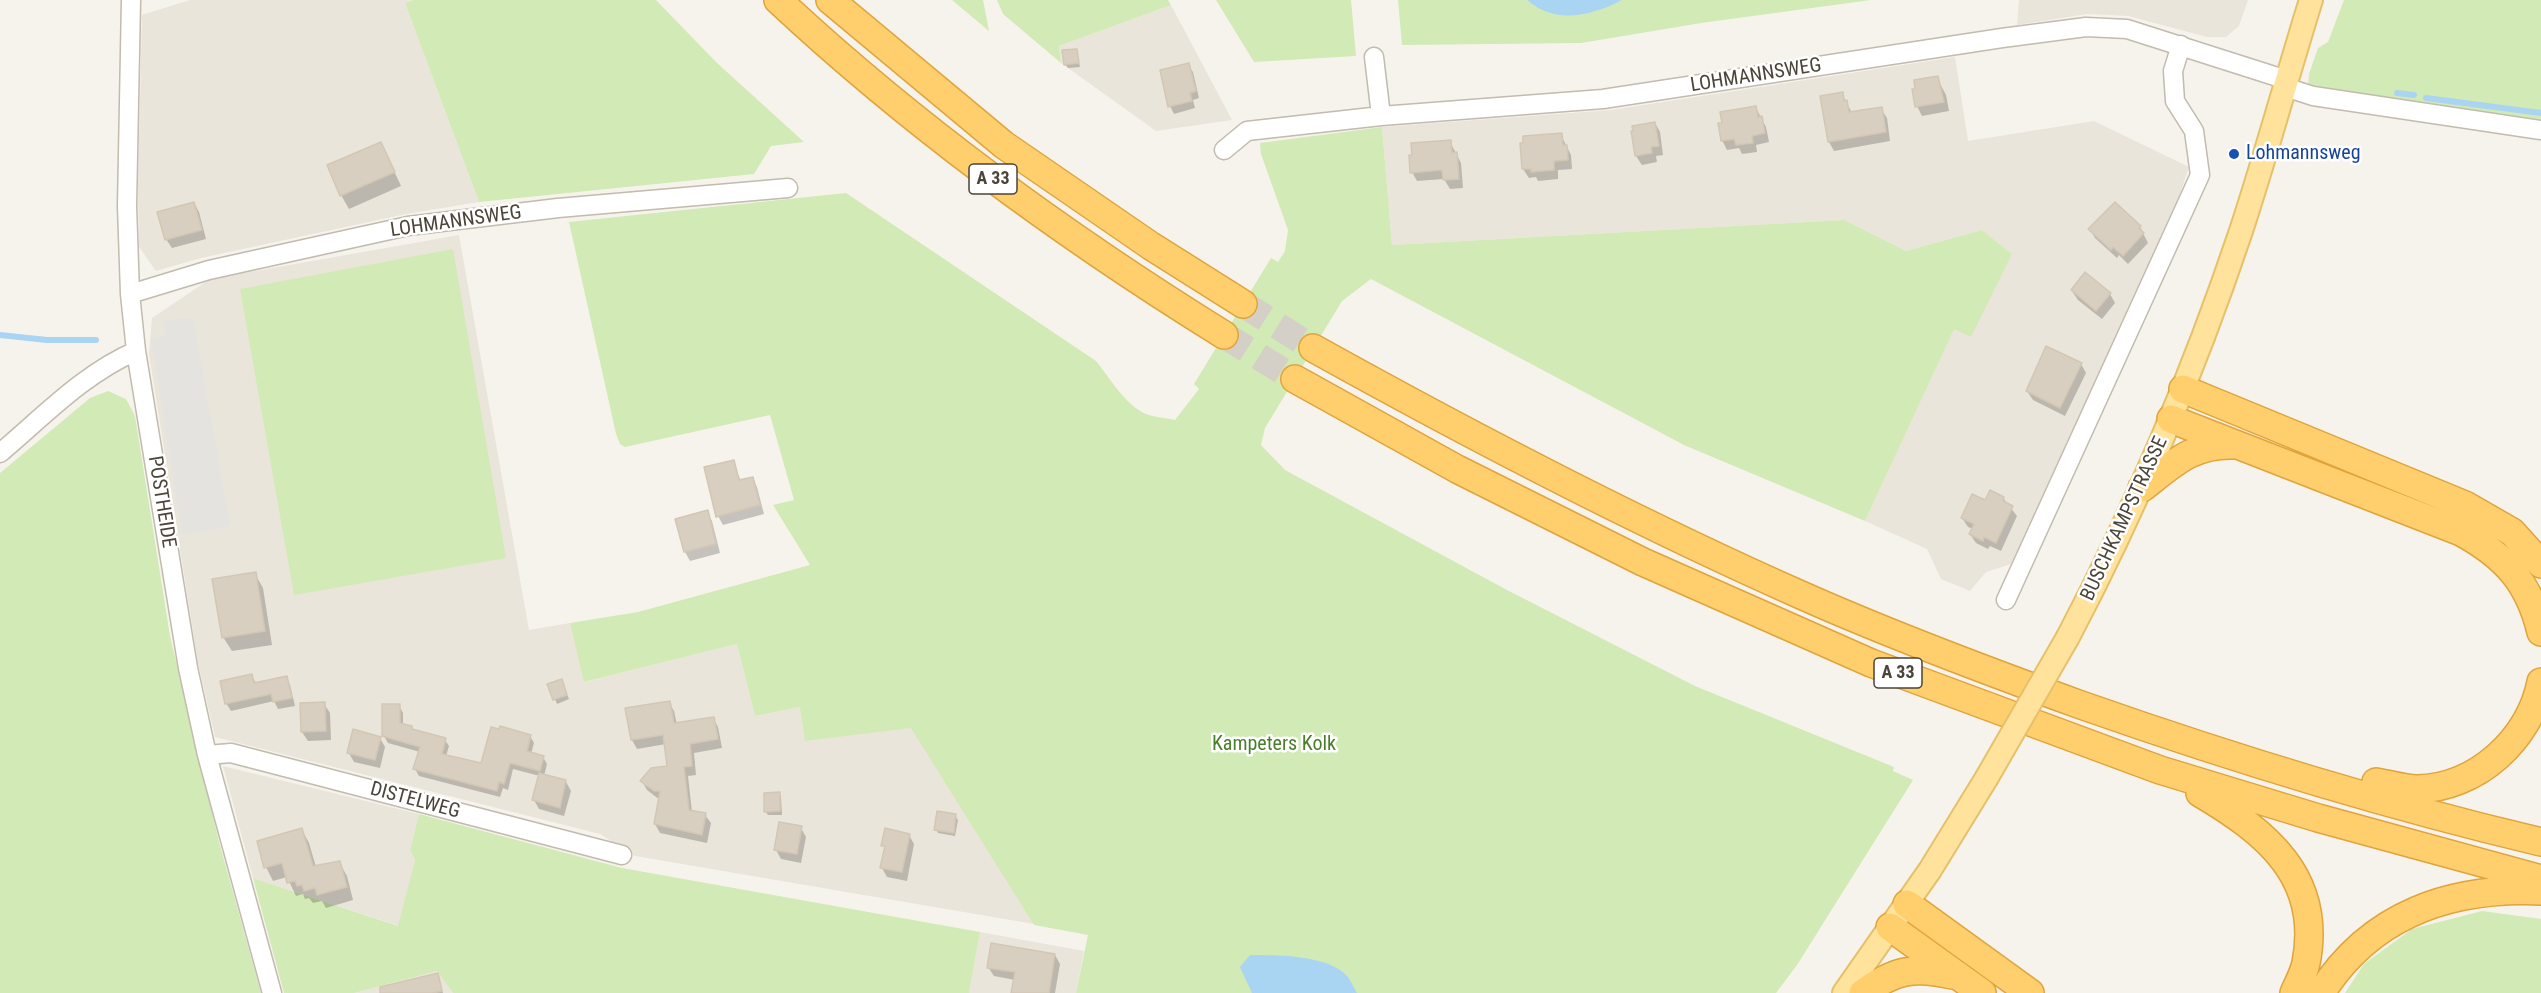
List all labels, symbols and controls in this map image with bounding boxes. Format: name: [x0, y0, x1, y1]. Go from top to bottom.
street label: LOHMANNSWEG: [1689, 54, 1823, 98]
place label: Lohmannsweg: [2246, 142, 2361, 166]
marker: Lohmannsweg: [2227, 147, 2241, 161]
road number: A 33: [969, 164, 1017, 194]
street label: LOHMANNSWEG: [389, 201, 523, 243]
street label: BUSCHKAMPSTRASSE: [2076, 433, 2174, 605]
street label: POSTHEIDE: [142, 454, 180, 550]
road number: A 33: [1874, 658, 1922, 688]
park label: Kampeters Kolk: [1212, 733, 1336, 757]
street label: DISTELWEG: [367, 777, 463, 825]

